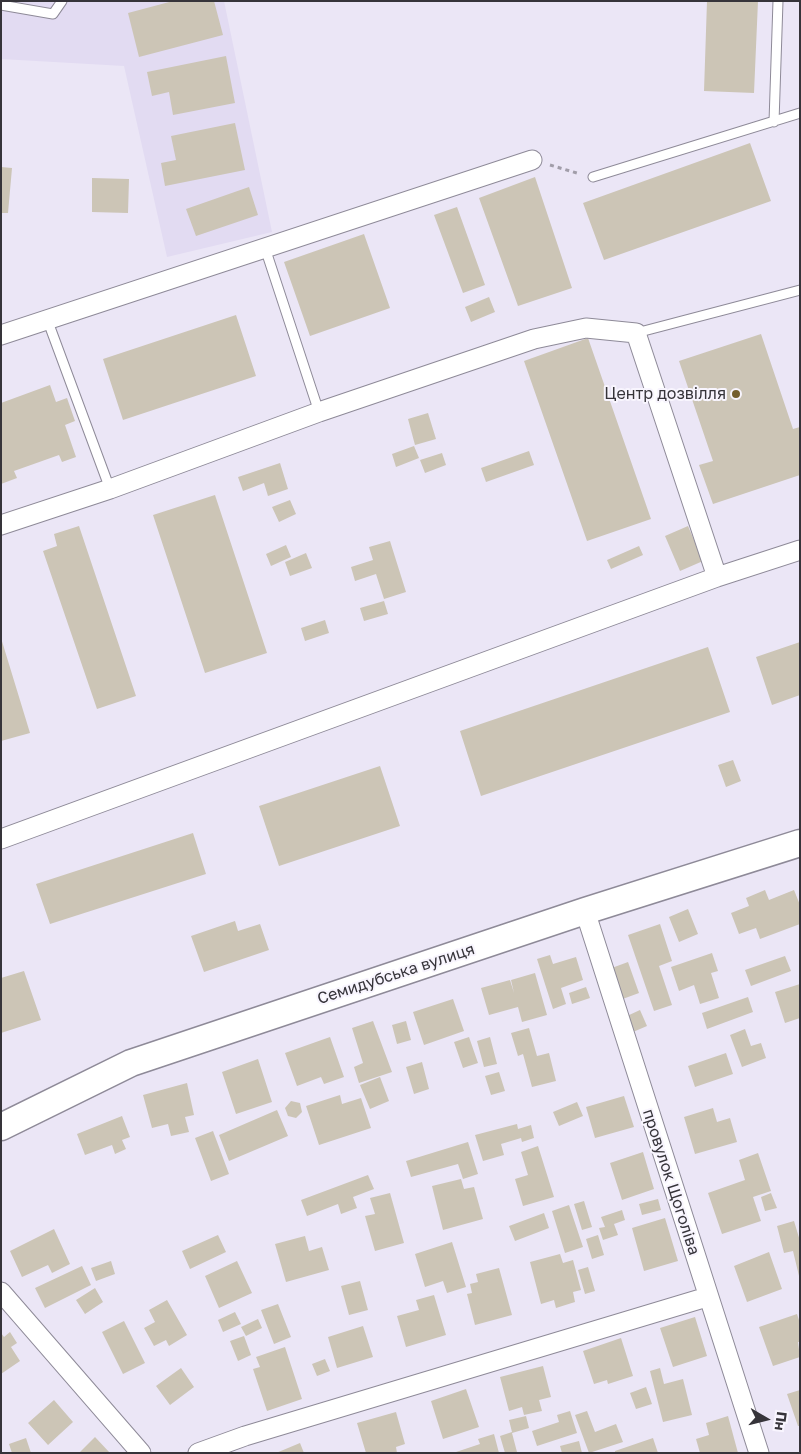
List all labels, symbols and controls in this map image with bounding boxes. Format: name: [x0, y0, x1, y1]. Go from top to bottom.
place label: Центр дозвілля: [604, 384, 726, 404]
marker: Центр дозвілля: [730, 388, 742, 400]
street label: Семидубська вулиця: [315, 939, 477, 1009]
street label: провулок Щоголіва: [638, 1107, 704, 1257]
north arrow: [741, 1394, 791, 1444]
text: Пн: [772, 1411, 791, 1432]

